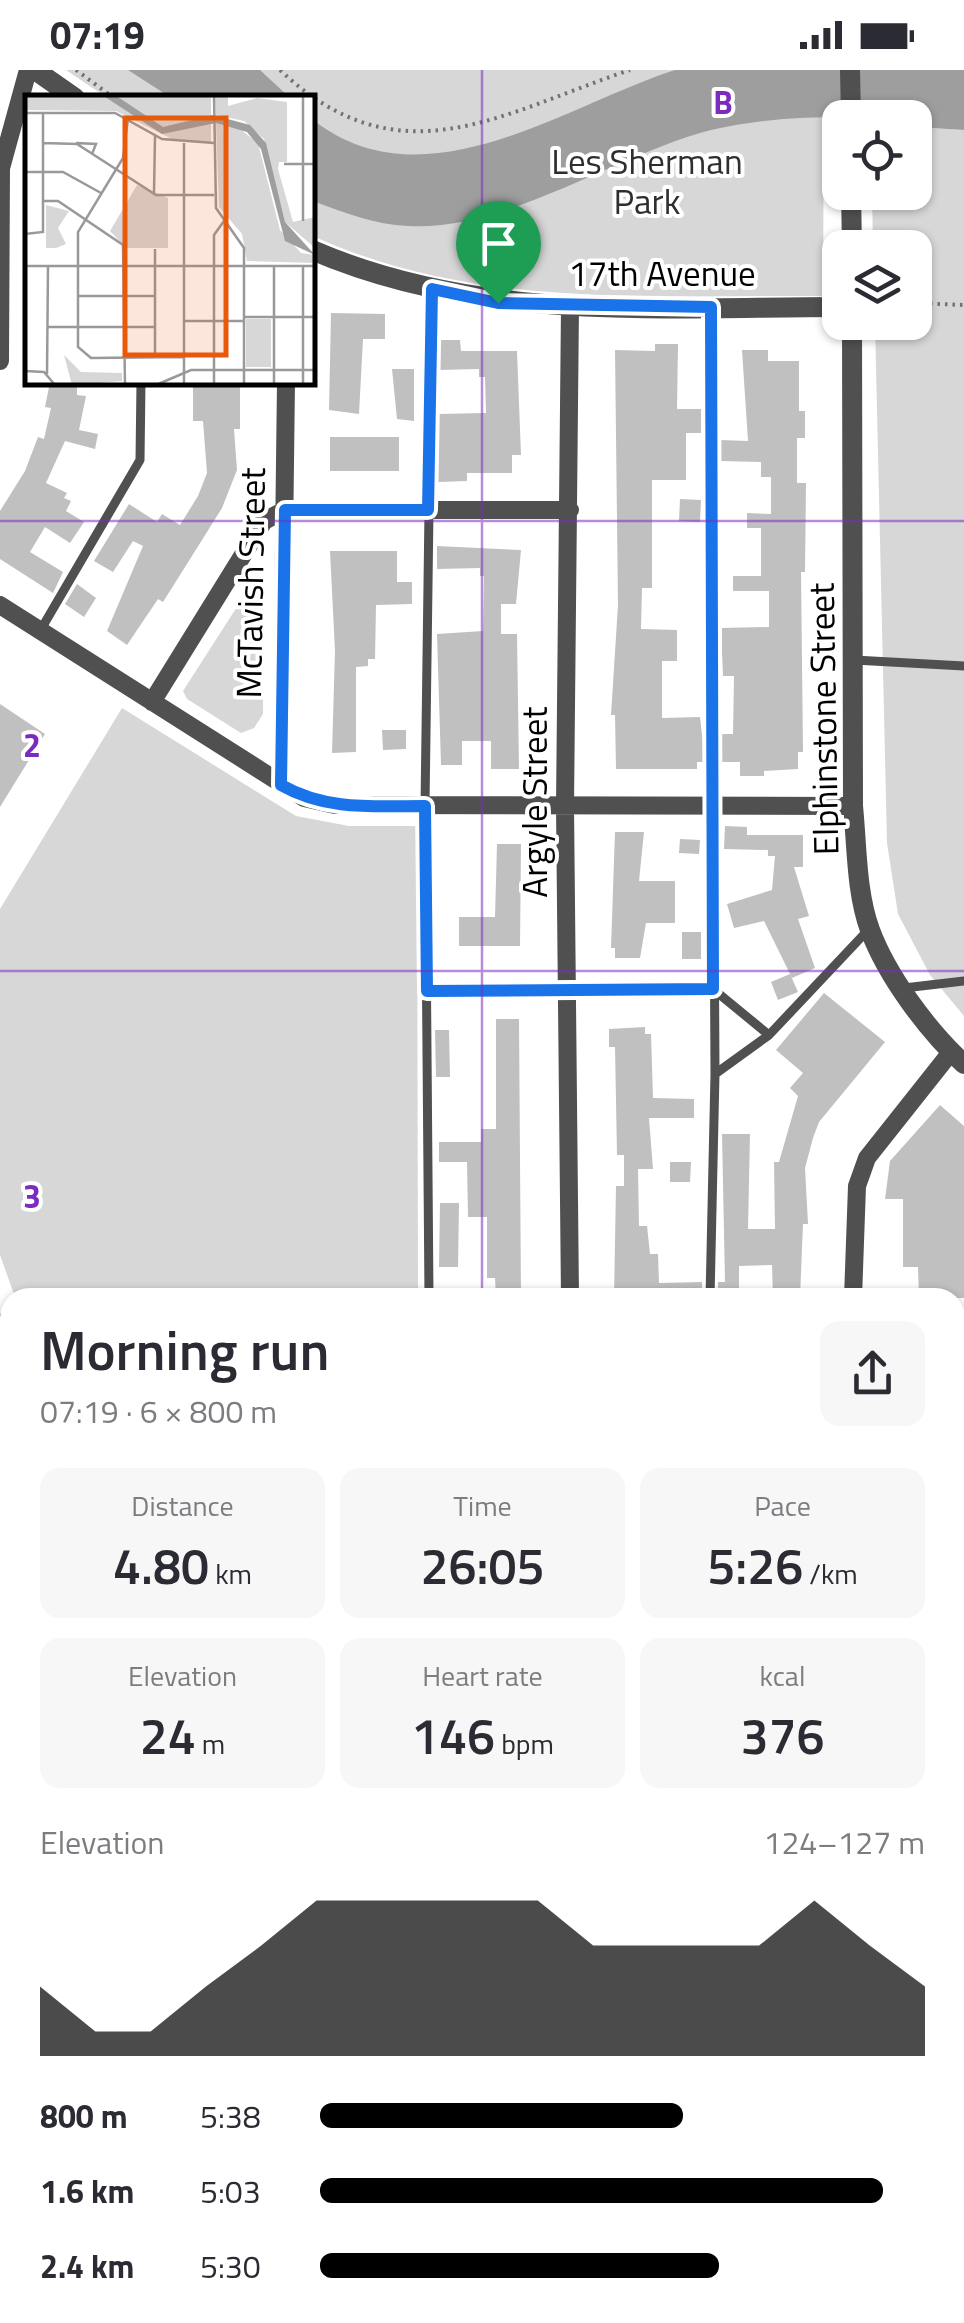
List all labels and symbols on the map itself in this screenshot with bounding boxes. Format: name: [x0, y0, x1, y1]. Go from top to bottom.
text: B: [713, 78, 733, 126]
inset map: [25, 95, 315, 385]
park label: Les Sherman Park: [551, 134, 743, 228]
pin: [456, 201, 541, 304]
street label: 17th Avenue: [568, 246, 756, 300]
street label: McTavish Street: [221, 467, 279, 699]
street label: Elphinstone Street: [794, 582, 852, 856]
street label: Argyle Street: [507, 706, 561, 898]
text: 2: [23, 721, 41, 769]
text: 3: [23, 1172, 41, 1220]

